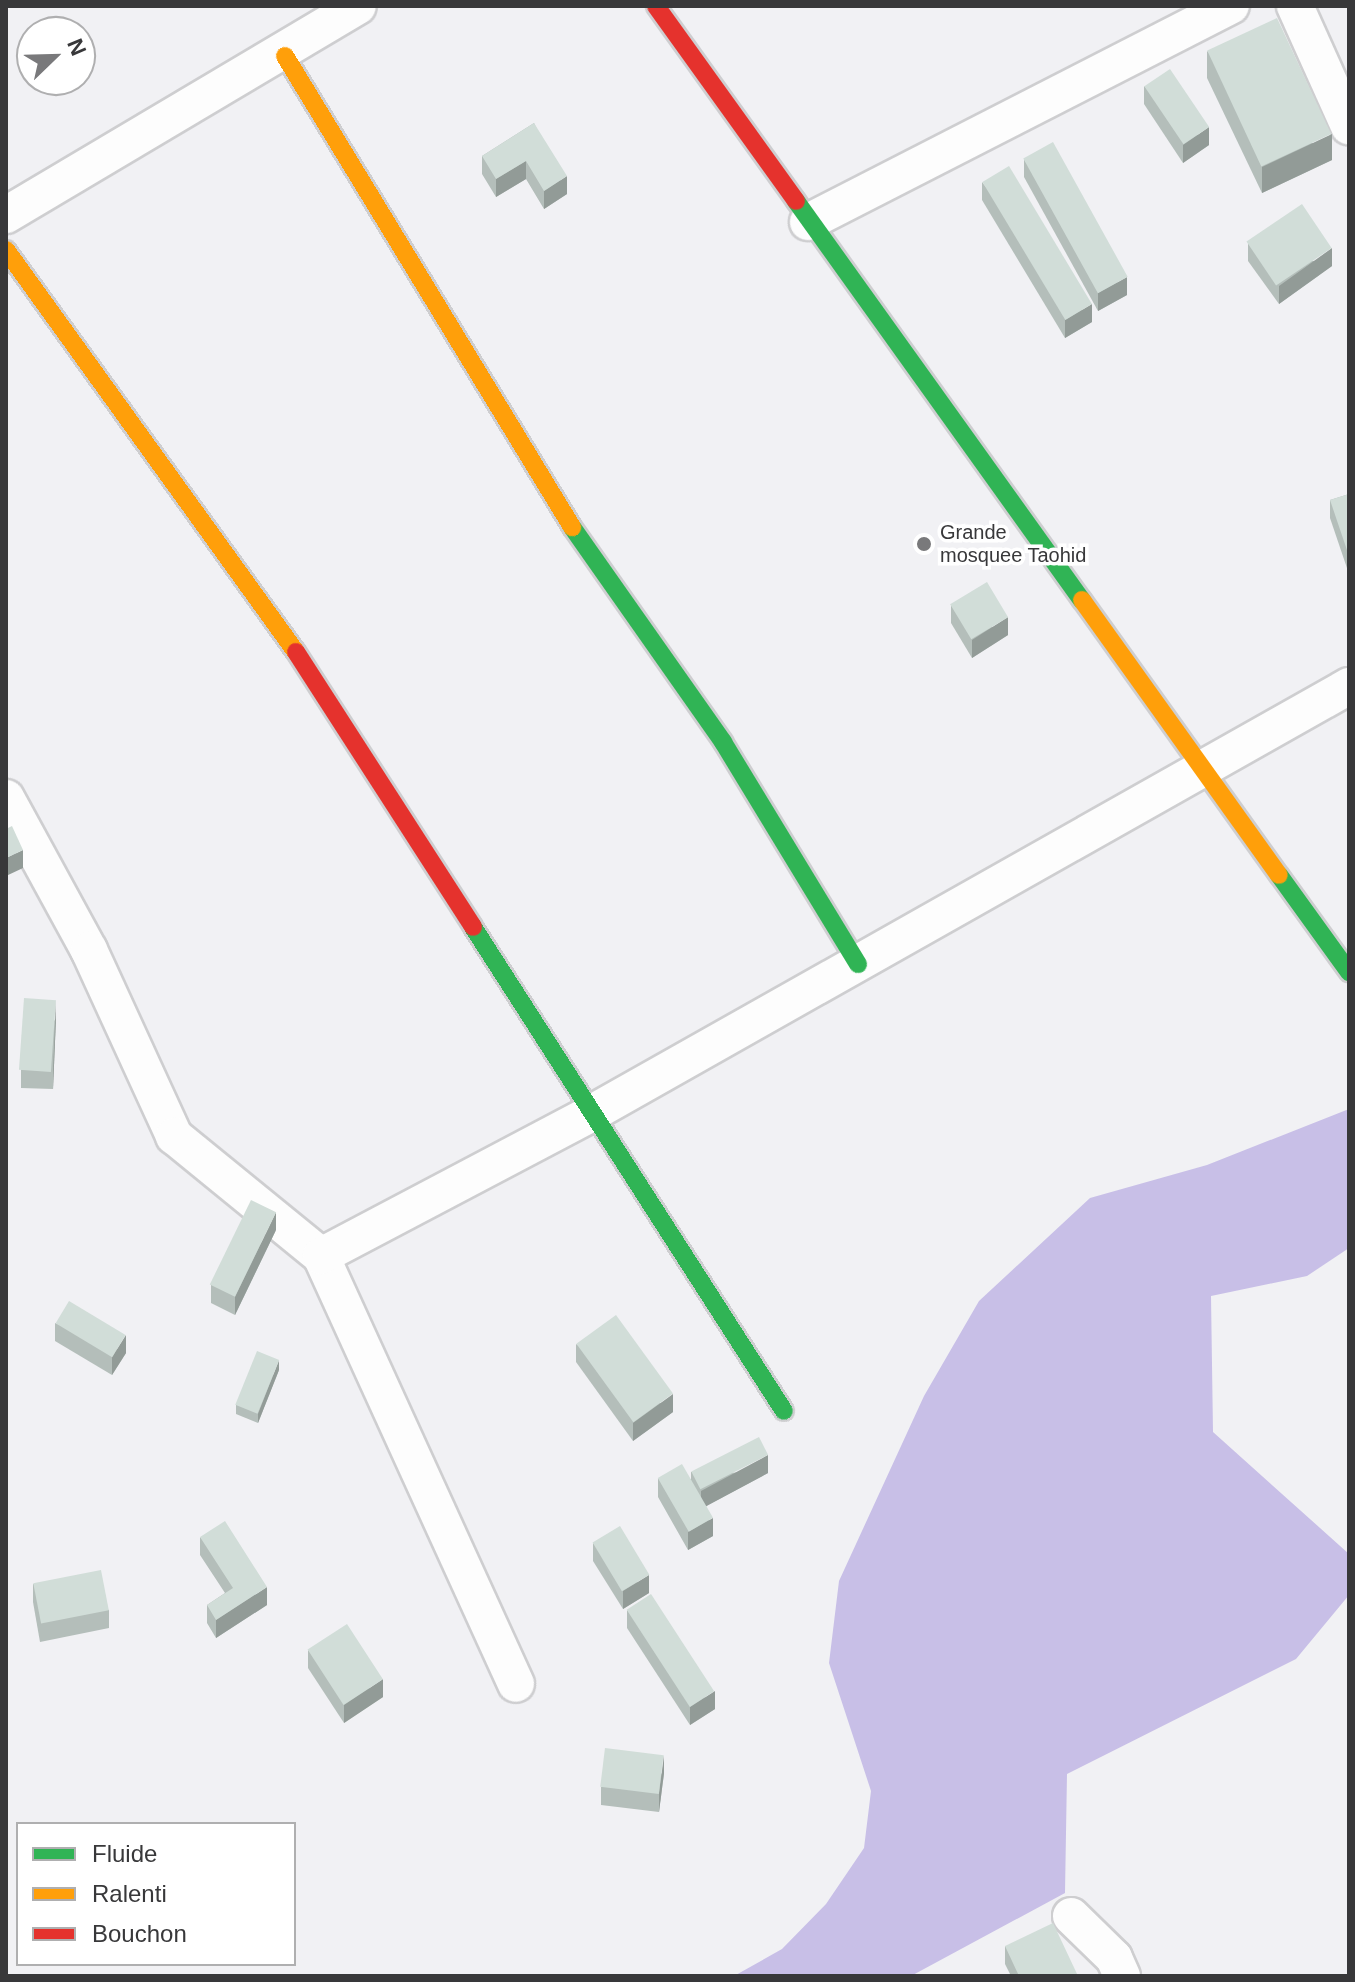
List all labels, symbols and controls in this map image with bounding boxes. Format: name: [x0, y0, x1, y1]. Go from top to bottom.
north arrow: [16, 16, 96, 96]
text: N: [62, 35, 91, 59]
place label: Grande mosquee Taohid: [940, 520, 1087, 567]
marker: Grande mosquee Taohid: [915, 535, 933, 553]
legend: [16, 1822, 296, 1966]
text: Fluide: [92, 1840, 157, 1867]
text: Ralenti: [92, 1880, 167, 1907]
text: Bouchon: [92, 1920, 187, 1947]

